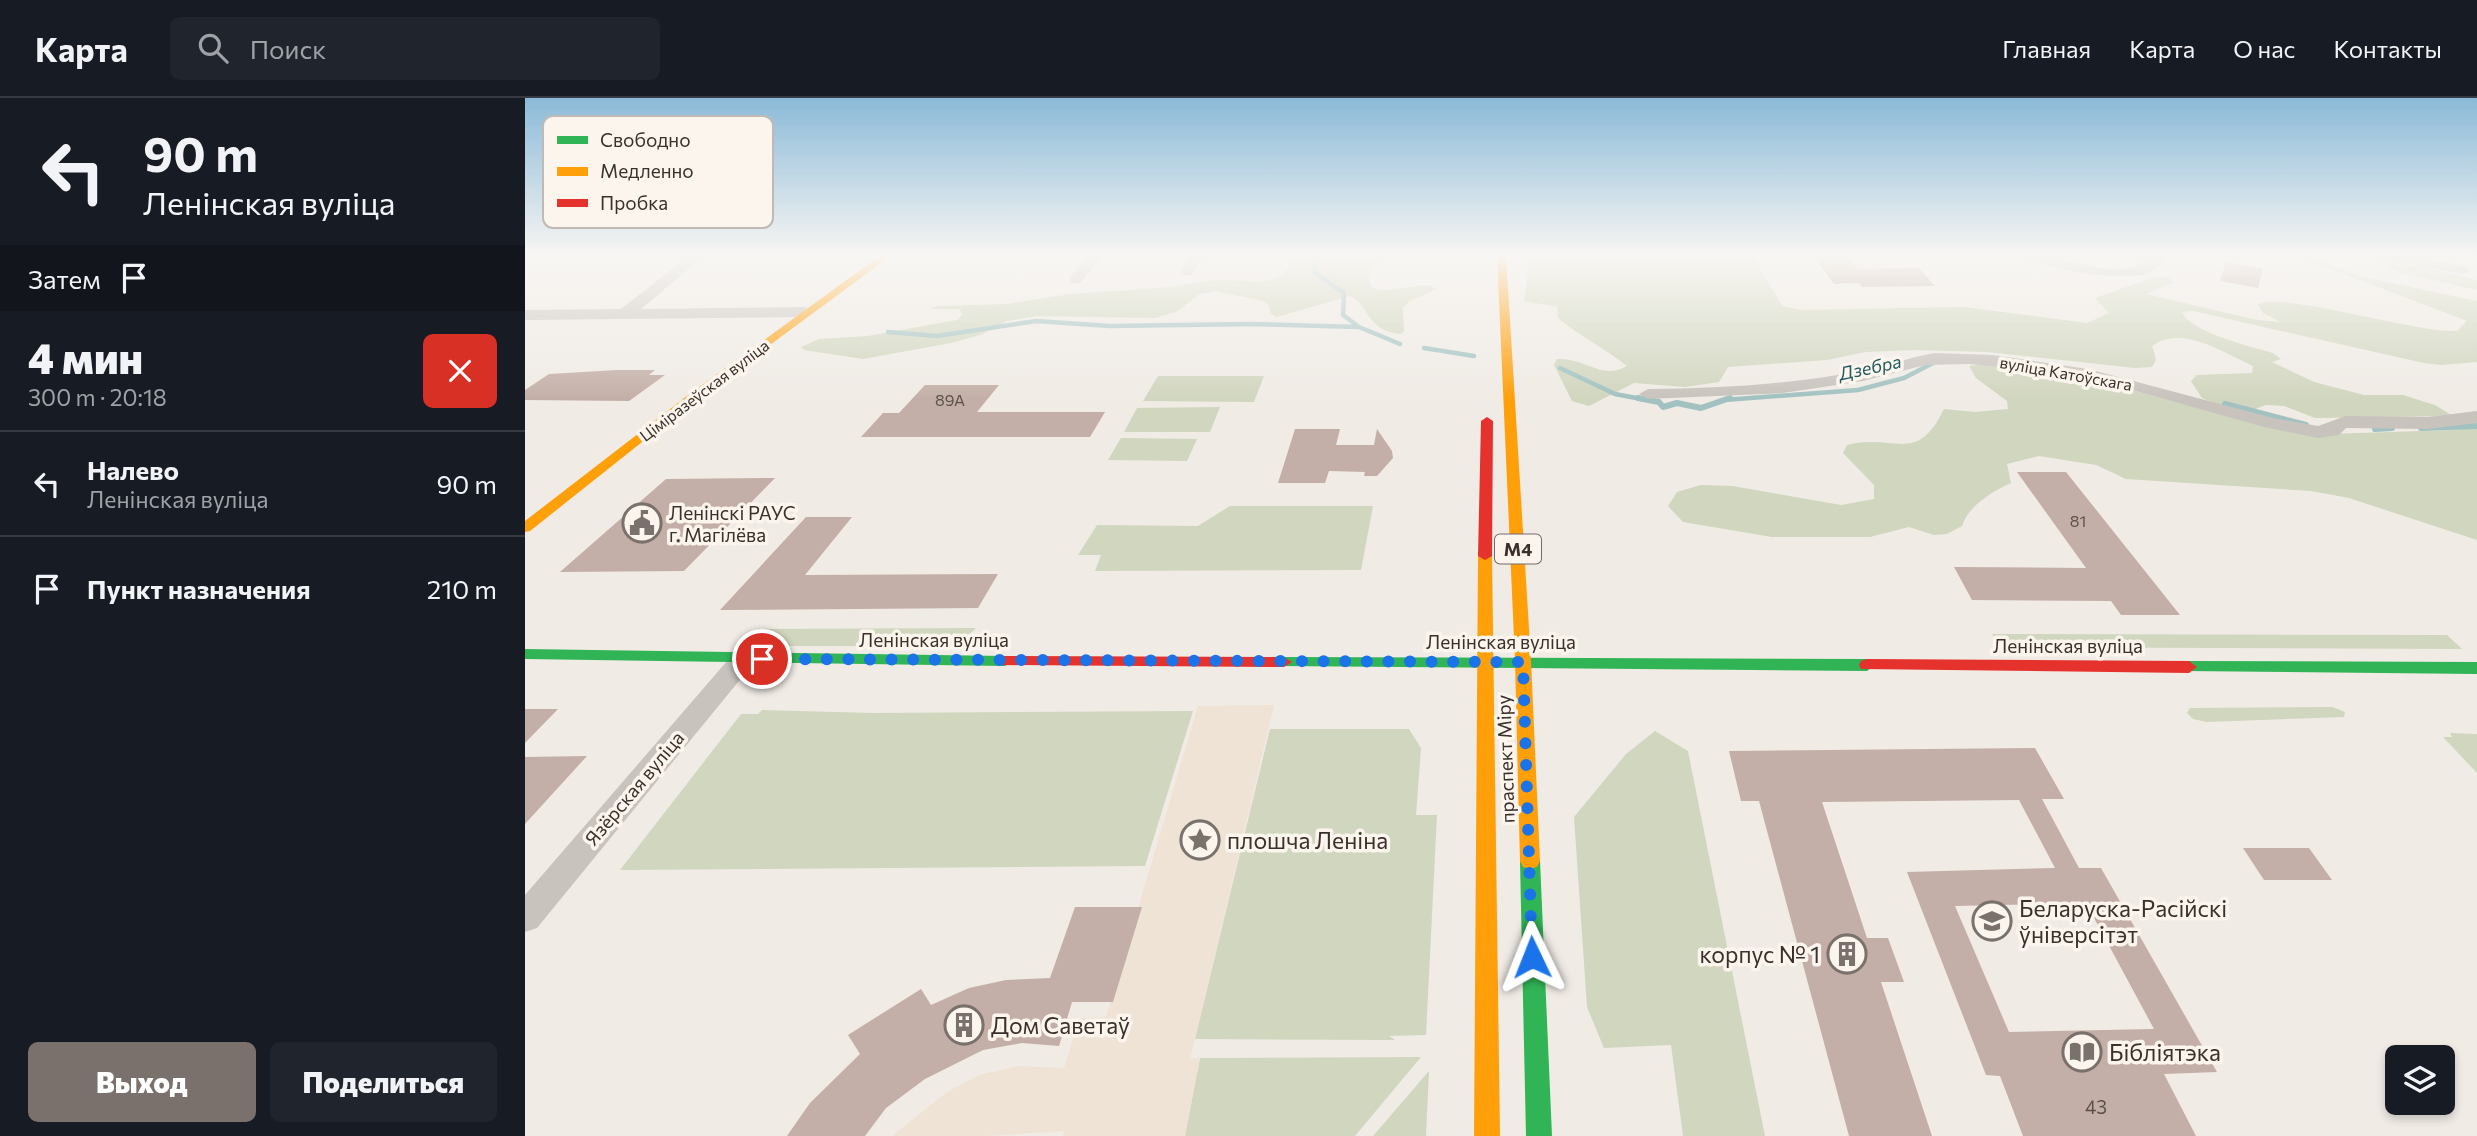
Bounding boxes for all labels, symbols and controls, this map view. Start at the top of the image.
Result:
search box [170,17,660,80]
text: Карта [35,28,128,69]
icon: search [194,29,232,67]
text: Поиск [250,33,326,64]
text: Главная [2002,34,2091,63]
text: Карта [2129,34,2195,63]
text: О нас [2233,34,2295,63]
text: Контакты [2333,34,2442,63]
legend [543,116,773,228]
text: 90 m [143,122,258,182]
icon: left [28,126,119,217]
text: Свободно [600,128,690,151]
text: Медленно [600,159,694,182]
text: Ленінская вуліца [143,182,395,222]
text: Пробка [600,191,668,214]
icon: arrive [115,259,153,297]
text: Затем [28,263,101,294]
text: 4 мин [28,331,143,383]
button: close [423,334,497,408]
street label: Ціміразеўская вуліца [636,335,772,445]
water label: Дзебра [1835,350,1903,385]
street label: вуліца Катоўскага [1998,352,2134,394]
text: 300 m · 20:18 [28,383,167,411]
house number: 89А [935,390,965,409]
text: Налево [87,454,179,485]
icon: left [28,465,66,503]
text: 90 m [437,468,497,499]
text: Ленінская вуліца [87,485,268,513]
place label: Ленінскі РАУС г. Магілёва [669,501,796,546]
public building icon: Ленінскі РАУС г. Магілёва [621,502,663,544]
house number: 81 [2070,511,2086,530]
road number: М4 [1495,534,1541,564]
icon: arrive [28,570,66,608]
text: Пункт назначения [87,573,311,604]
text: 210 m [427,573,497,604]
street label: Ленінская вуліца [859,628,1009,651]
pin [732,629,792,689]
street label: Ленінская вуліца [1426,630,1576,653]
street label: Ленінская вуліца [1993,634,2143,657]
icon: arrive [743,640,781,678]
street label: праспект Міру [1491,694,1519,824]
street label: Язёрская вуліца [580,726,688,850]
place icon: плошча Леніна [1179,819,1221,861]
place label: плошча Леніна [1227,826,1388,854]
place label: Беларуска-Расійскі ўніверсітэт [2019,894,2227,948]
school or university icon: Беларуска-Расійскі ўніверсітэт [1971,900,2013,942]
position arrow [1495,920,1569,994]
building icon: корпус № 1 [1826,933,1868,975]
place label: корпус № 1 [1699,940,1820,968]
building icon: Дом Саветаў [943,1004,985,1046]
place label: Дом Саветаў [991,1011,1130,1039]
library icon: Бібліятэка [2061,1031,2103,1073]
place label: Бібліятэка [2109,1038,2221,1066]
button: Выход [28,1042,256,1122]
button: Поделиться [270,1042,497,1122]
map controls [2385,1045,2455,1115]
button: layers [2385,1045,2455,1115]
house number: 43 [2085,1095,2107,1118]

